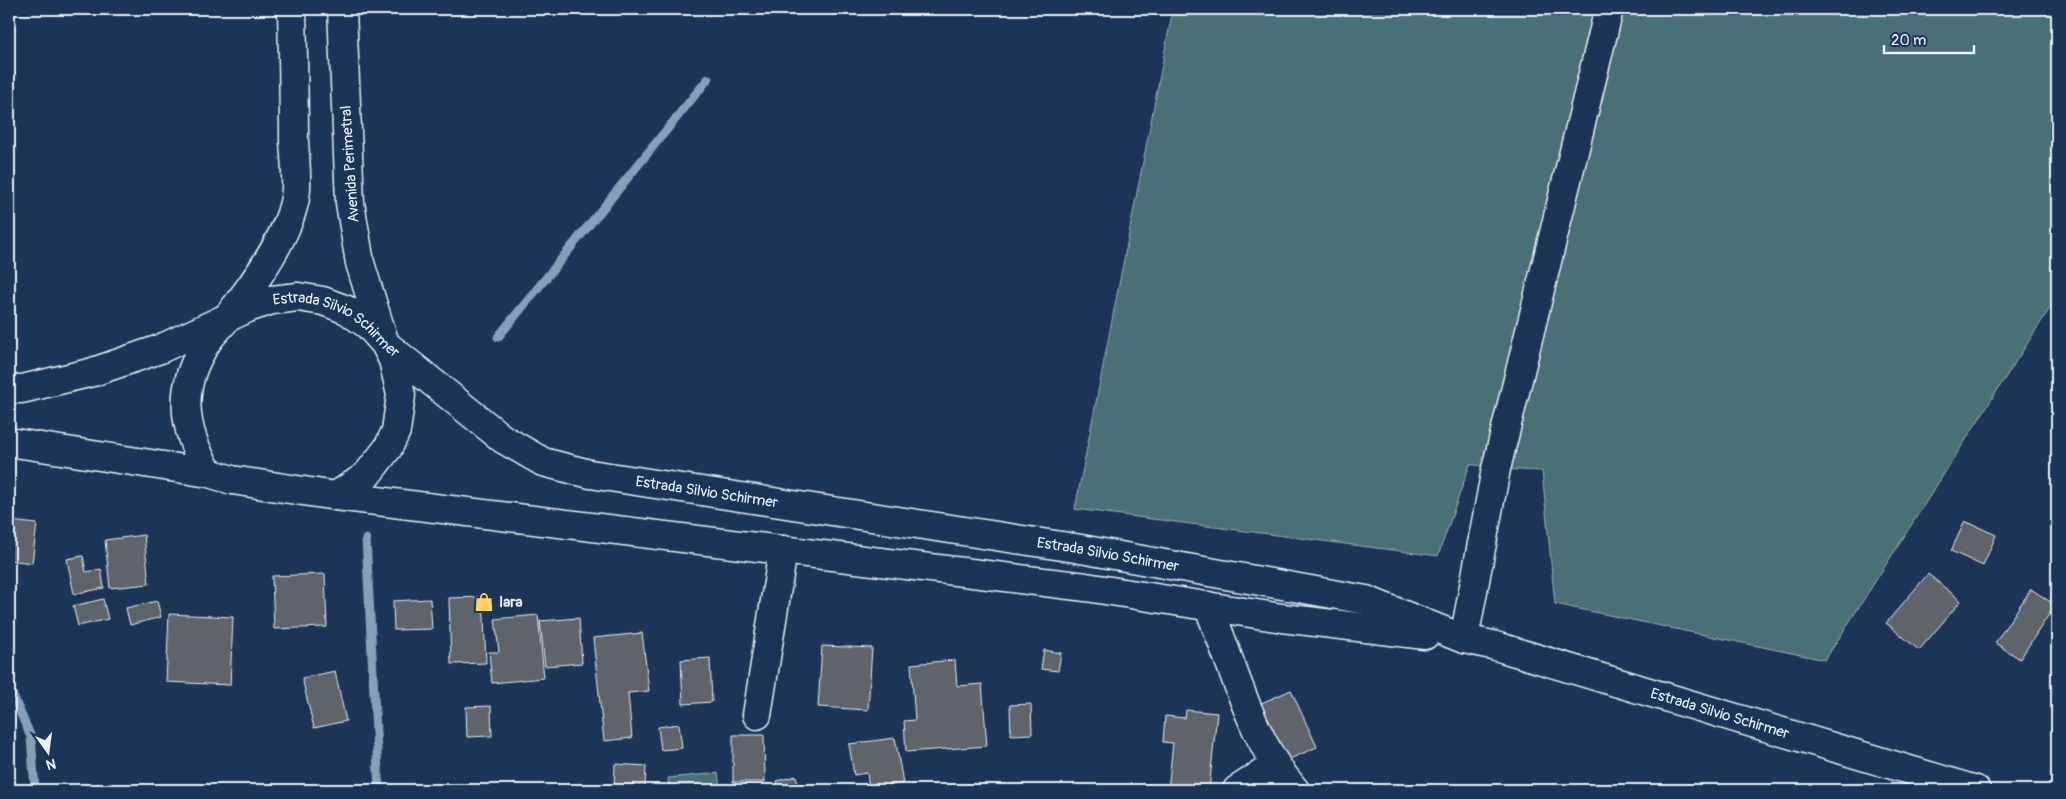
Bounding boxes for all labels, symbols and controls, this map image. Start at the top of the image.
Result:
scale bar [1884,22,1974,54]
text: 20 m [1891,31,1926,50]
street label: Avenida Perimetral [336,105,364,223]
street label: Estrada Silvio Schirmer [272,287,404,362]
street label: Estrada Silvio Schirmer [634,472,780,512]
street label: Estrada Silvio Schirmer [1036,533,1181,576]
shop icon: Iara [473,591,495,613]
place label: Iara [499,593,523,612]
street label: Estrada Silvio Schirmer [1648,684,1792,743]
north arrow [22,726,72,776]
text: N [44,755,58,774]

